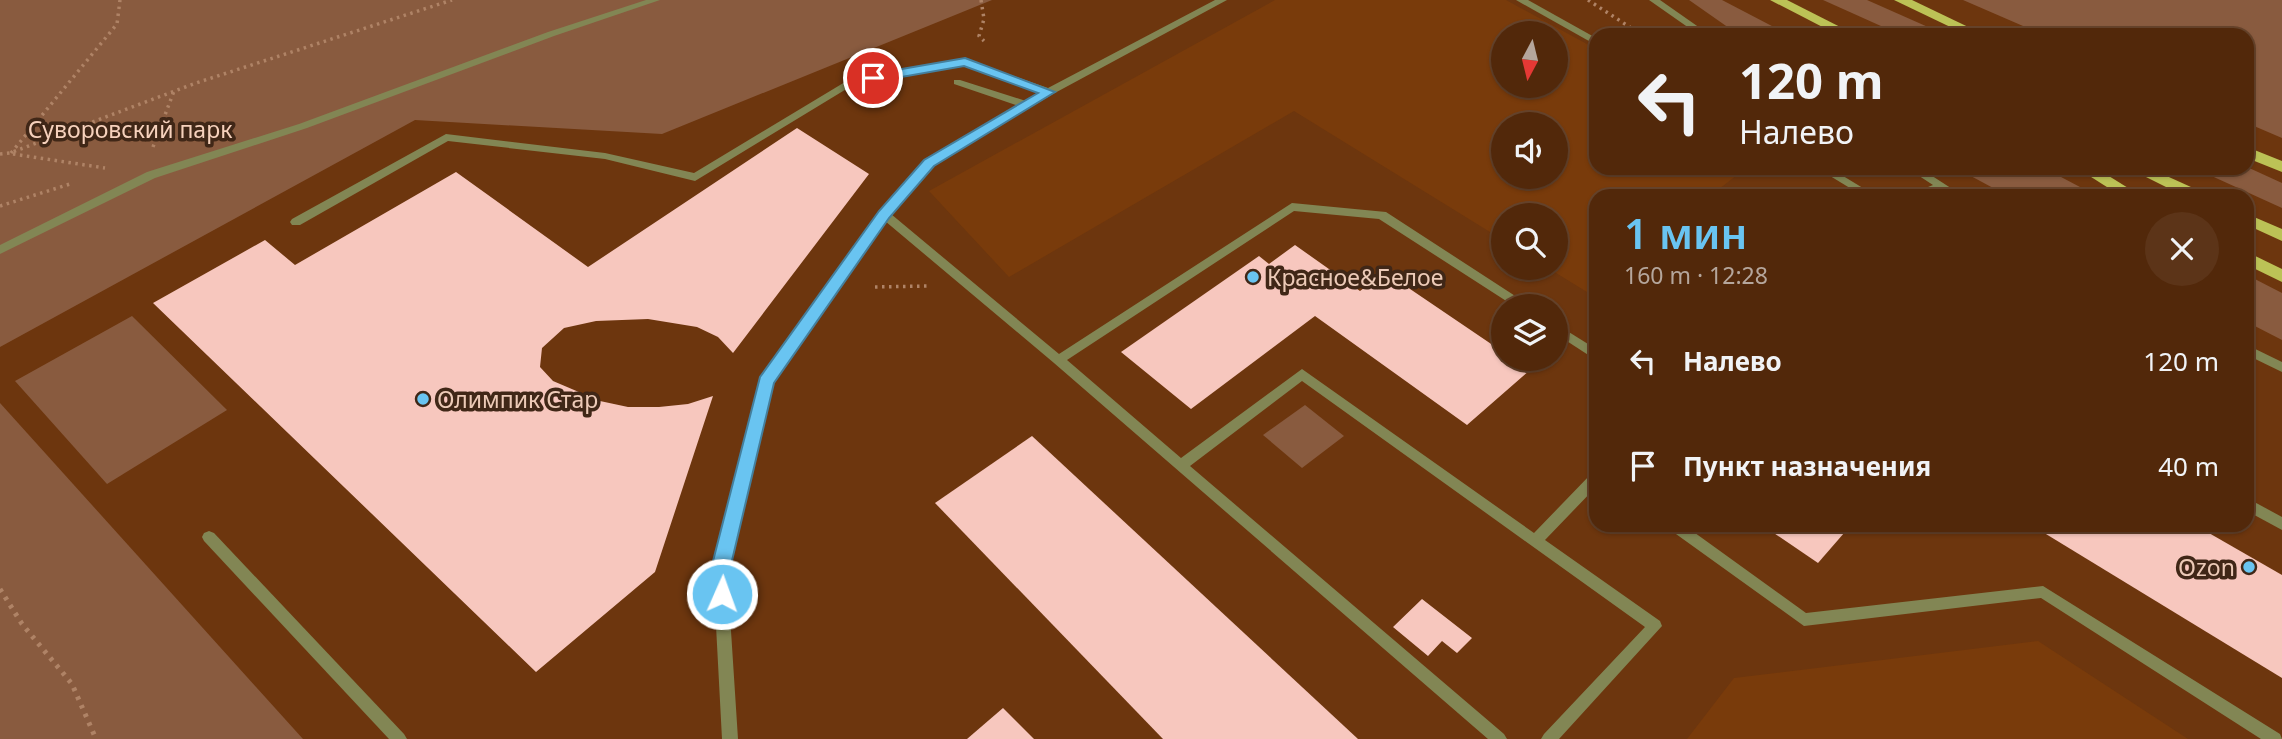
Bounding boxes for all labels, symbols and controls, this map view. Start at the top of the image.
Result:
north arrow [1491,21,1568,98]
map controls [1491,21,1568,371]
text: 120 m [1739,47,1884,113]
pin [843,48,903,108]
icon: left [1624,56,1715,147]
icon: arrive [854,59,892,97]
text: Налево [1739,110,1854,153]
button: sound [1491,112,1568,189]
park label: Суворовский парк [28,113,233,145]
button: search [1491,203,1568,280]
text: 1 мин [1624,204,1747,261]
button: close [2145,212,2219,286]
text: 160 m · 12:28 [1624,259,1768,291]
place label: Красное&Белое [1267,261,1443,293]
marker: Красное&Белое [1245,269,1261,285]
button: layers [1491,294,1568,371]
icon: left [1624,342,1662,380]
text: Налево [1683,343,1782,379]
text: 120 m [2143,343,2219,379]
place label: Олимпик Стар [437,383,598,415]
marker: Олимпик Стар [415,391,431,407]
icon: arrive [1624,447,1662,485]
text: Пункт назначения [1683,448,1931,484]
text: 40 m [2158,448,2219,484]
place label: Ozon [2178,551,2235,583]
position arrow [685,557,759,631]
marker: Ozon [2241,559,2257,575]

